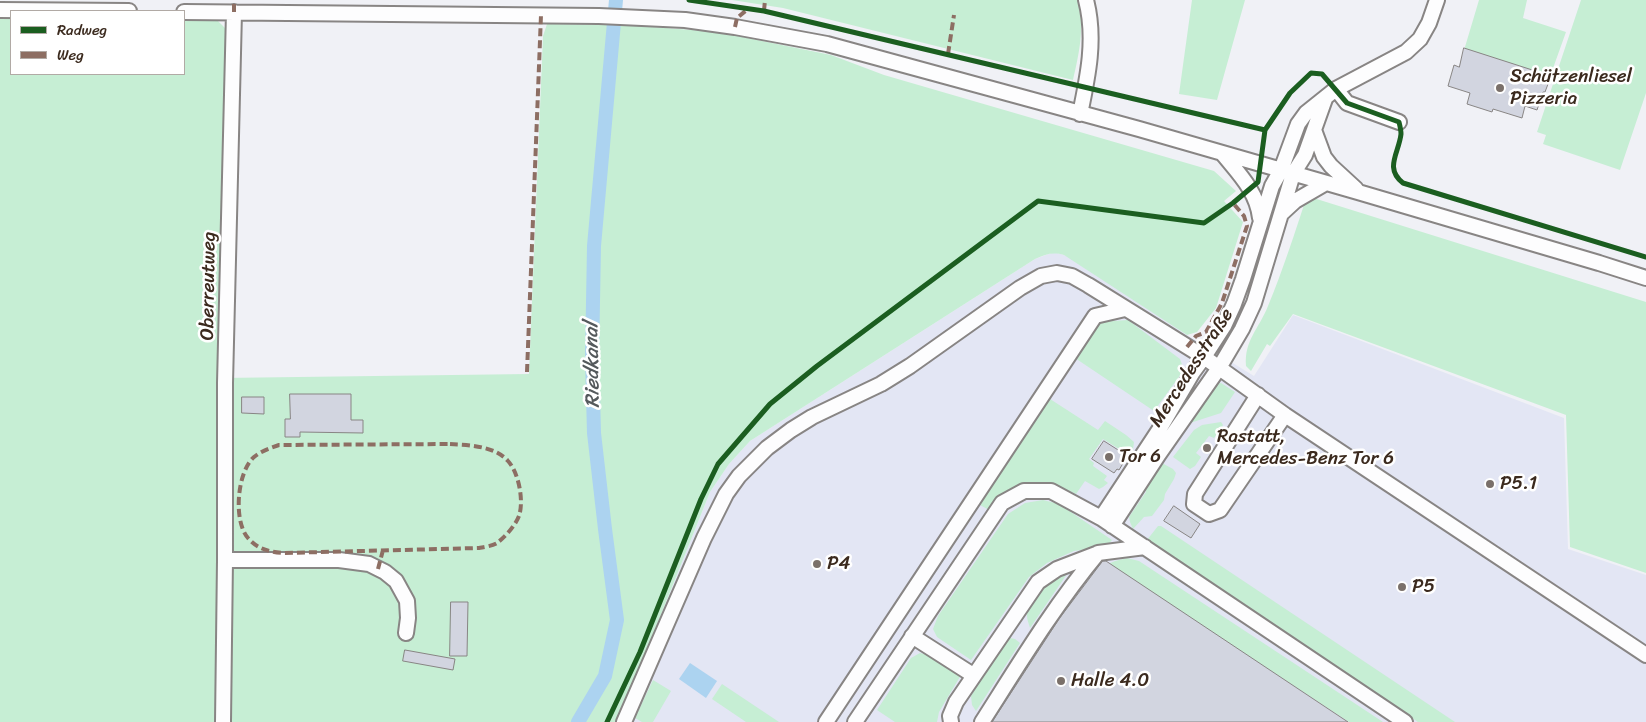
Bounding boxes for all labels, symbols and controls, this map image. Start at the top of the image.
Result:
legend [10,10,185,75]
text: Radweg [57,17,107,43]
text: Weg [57,42,84,68]
place label: Schützenliesel Pizzeria [1510,66,1632,110]
marker: Schützenliesel Pizzeria [1494,82,1506,94]
street label: Oberreutweg [197,231,221,341]
street label: Mercedesstraße [1145,304,1239,432]
water label: Riedkanal [580,322,606,408]
place label: Rastatt, Mercedes-Benz Tor 6 [1217,426,1394,470]
marker: Rastatt, Mercedes-Benz Tor 6 [1201,442,1213,454]
place label: Tor 6 [1119,446,1161,468]
marker: Tor 6 [1103,451,1115,463]
place label: P5.1 [1500,473,1537,495]
marker: P5.1 [1484,478,1496,490]
place label: P4 [827,553,850,575]
marker: P4 [811,558,823,570]
place label: P5 [1412,576,1435,598]
marker: P5 [1396,581,1408,593]
place label: Halle 4.0 [1071,670,1149,692]
marker: Halle 4.0 [1055,675,1067,687]

